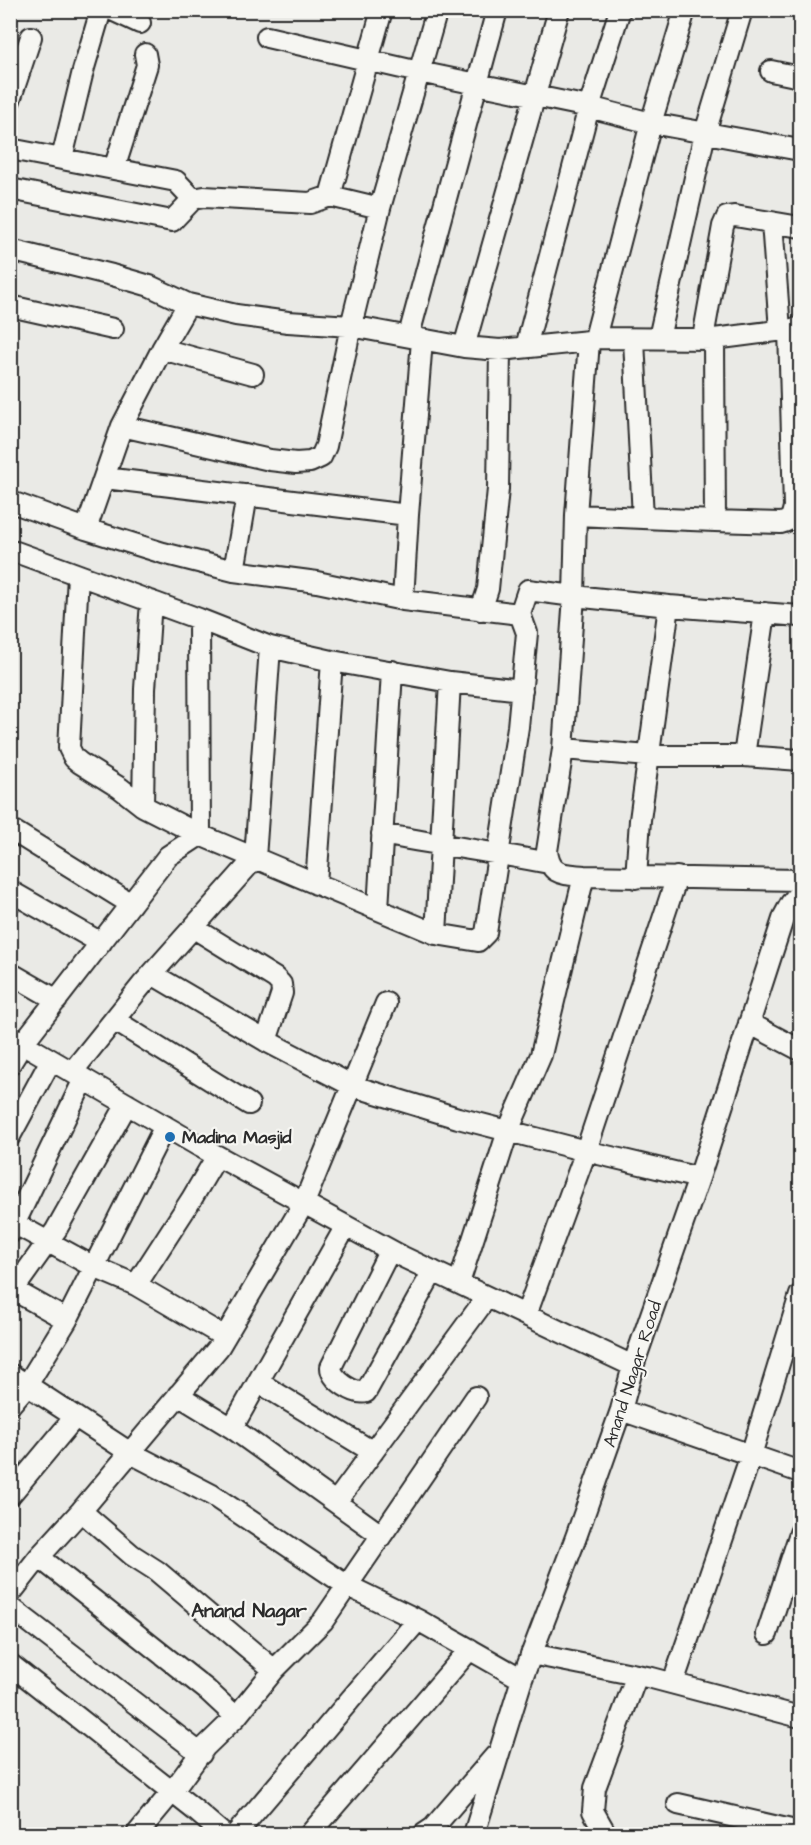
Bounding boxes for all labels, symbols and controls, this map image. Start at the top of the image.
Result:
place label: Madina Masjid [182,1125,292,1150]
marker: Madina Masjid [163,1130,177,1144]
street label: Anand Nagar Road [597,1298,669,1451]
district label: Anand Nagar [191,1597,308,1626]

